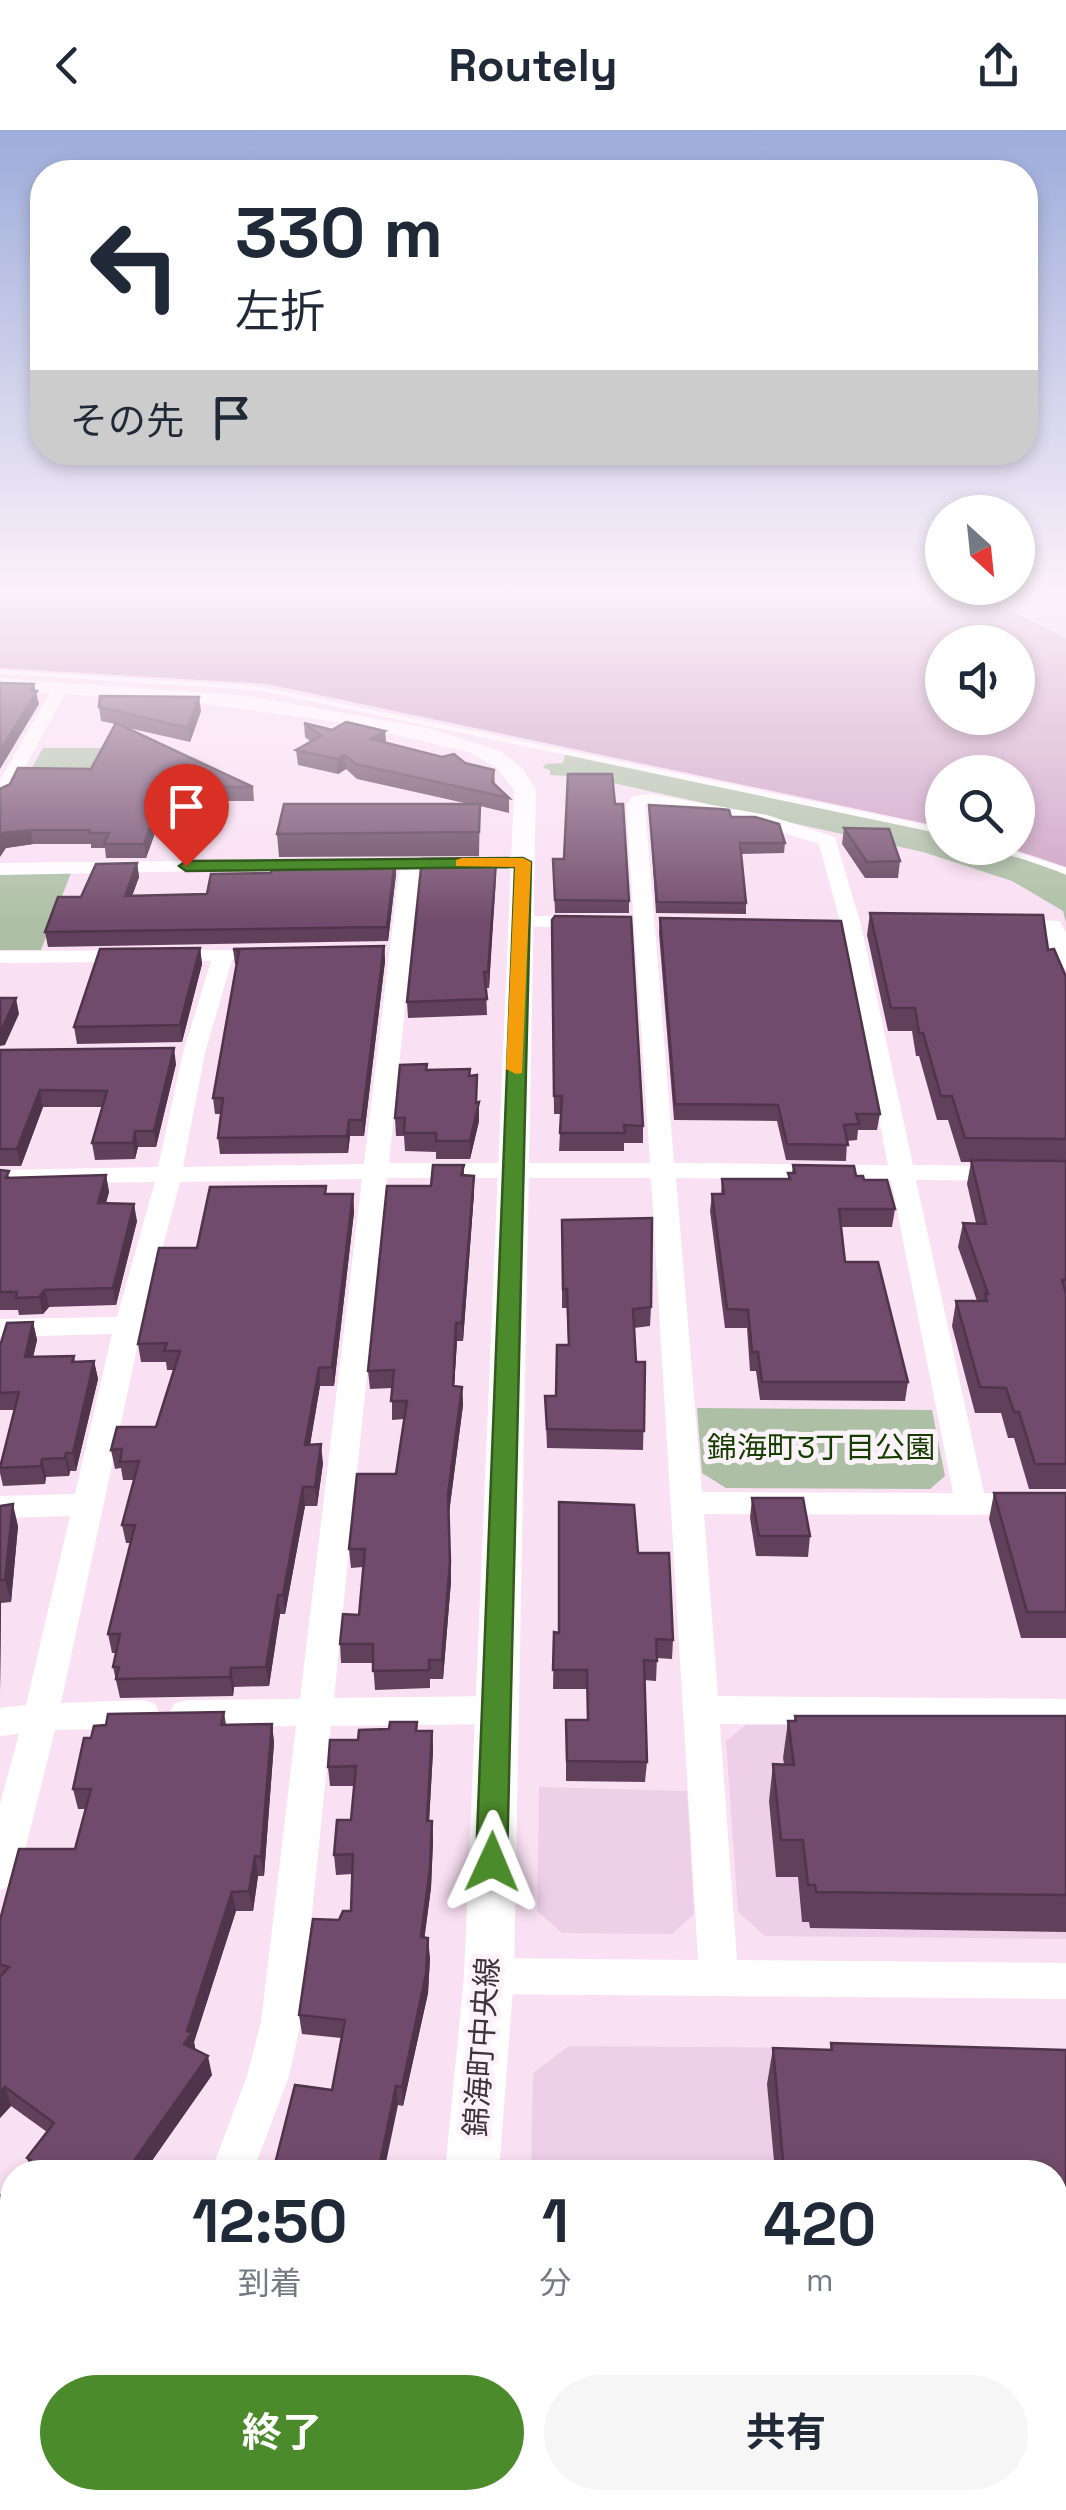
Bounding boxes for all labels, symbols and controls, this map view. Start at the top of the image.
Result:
text: Routely [448,37,618,94]
icon: back [40,38,95,93]
icon: share [971,38,1026,93]
text: 330 m [235,188,443,277]
icon: left [70,200,200,330]
text: 左折 [235,283,325,340]
icon: arrive [204,390,259,445]
text: その先 [70,397,184,445]
north arrow [925,495,1035,605]
map controls [925,495,1035,865]
button: sound [925,625,1035,735]
button: search [925,755,1035,865]
pin [144,764,229,867]
icon: arrive [159,779,214,834]
park label: 錦海町3丁目公園 [707,1428,935,1467]
position arrow [440,1810,544,1914]
street label: 錦海町中央線 [456,1956,507,2138]
text: 12:50 [192,2183,347,2260]
text: 1 [542,2183,569,2260]
text: 420 [763,2186,876,2263]
text: m [806,2260,833,2300]
text: 到着 [238,2263,302,2303]
text: 分 [539,2263,571,2303]
button: 終了 [40,2375,524,2490]
button: 共有 [544,2375,1028,2490]

